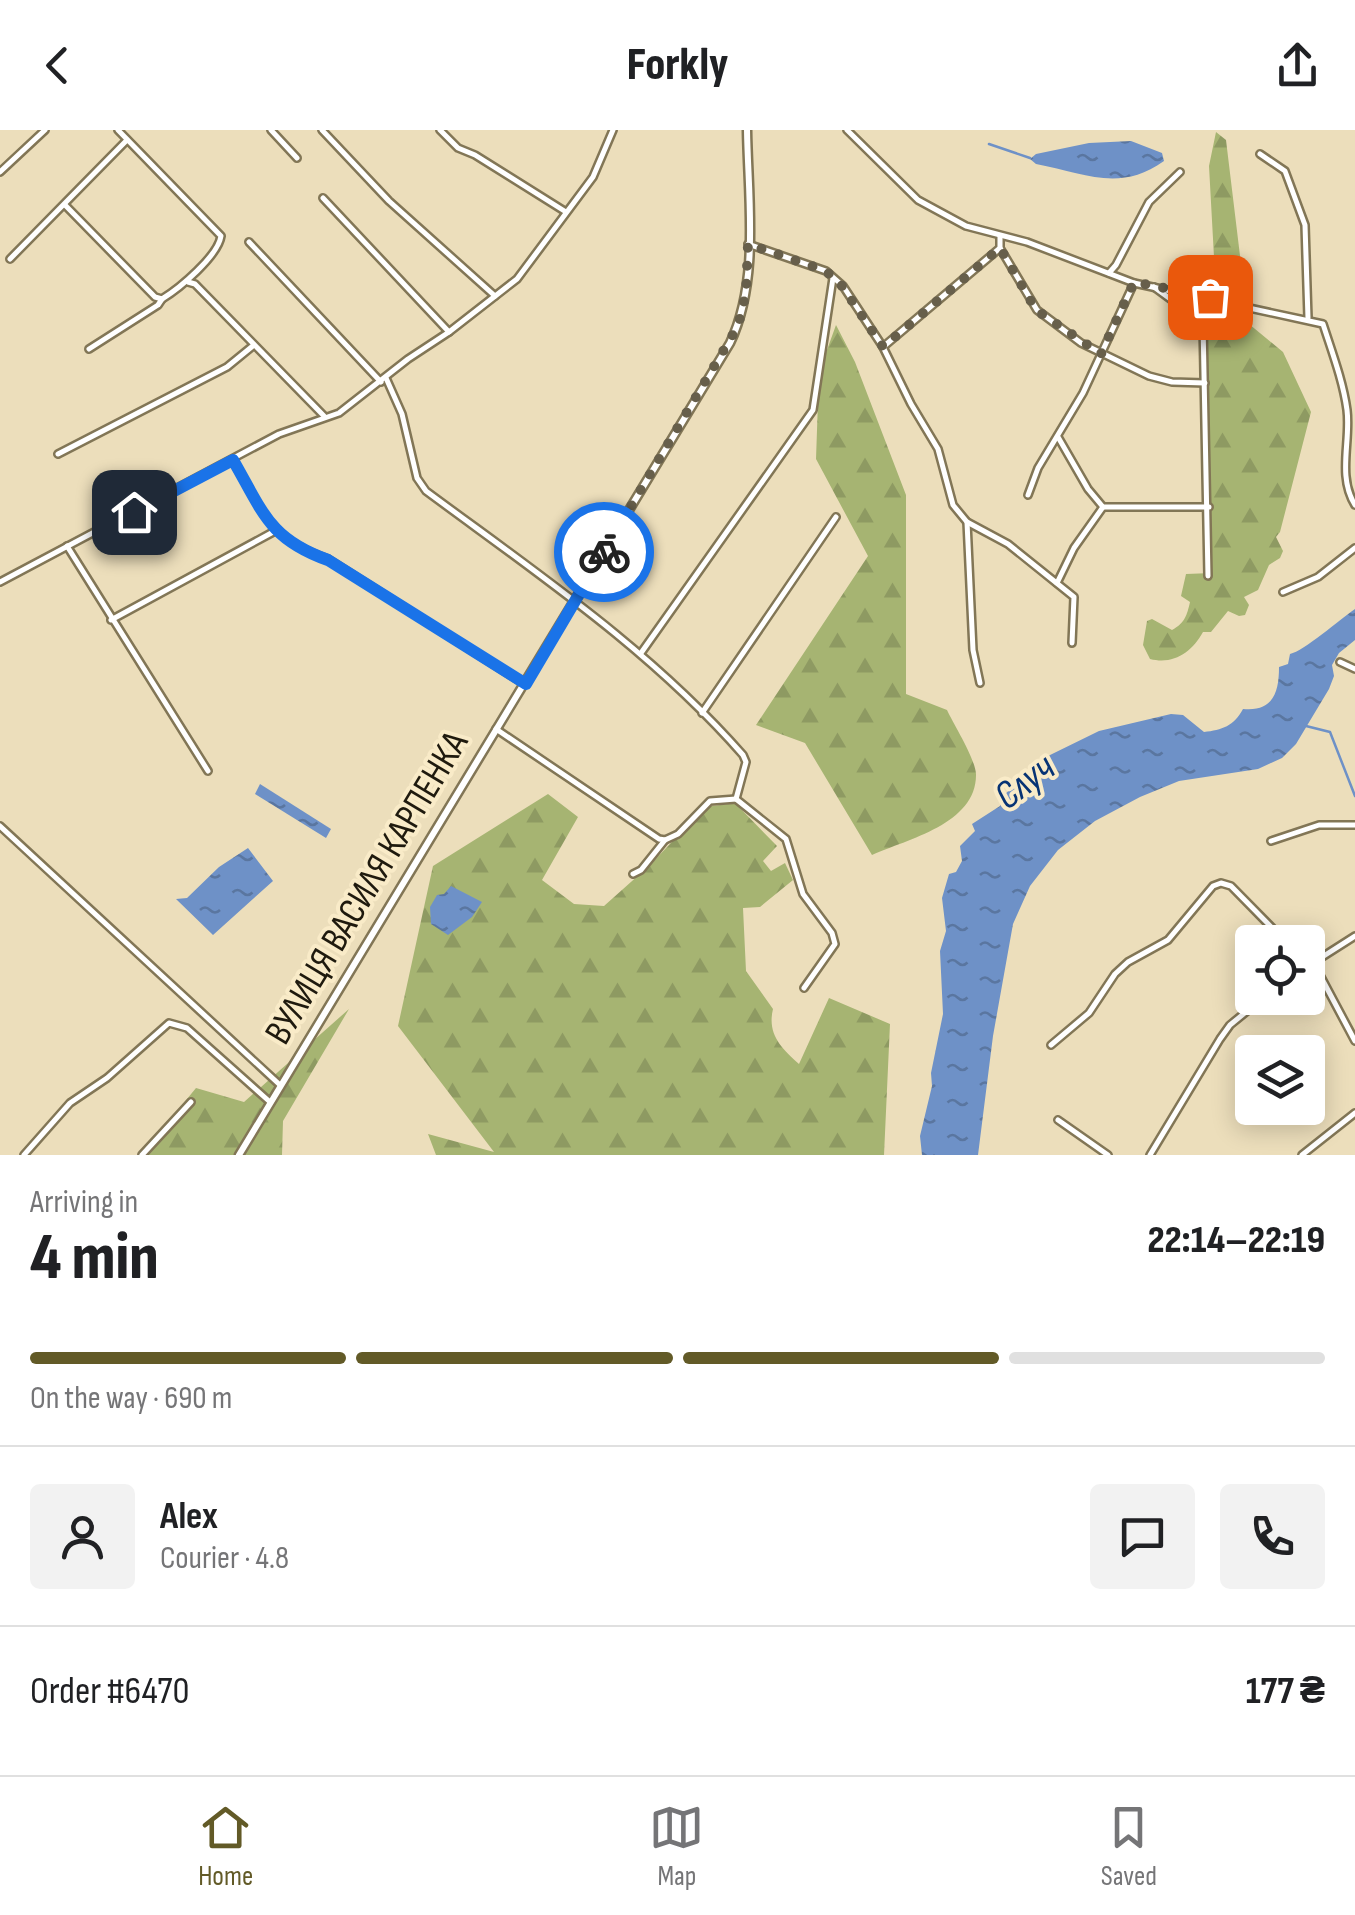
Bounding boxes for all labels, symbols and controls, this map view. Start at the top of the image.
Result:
icon: back [30,38,85,93]
text: Forkly [627,38,728,93]
icon: share [1270,38,1325,93]
pin [1168,255,1253,340]
icon: bag [1183,270,1238,325]
pin [92,470,177,555]
icon: home [107,485,162,540]
courier [554,502,654,602]
icon: bike [577,525,632,580]
street label: ВУЛИЦЯ ВАСИЛЯ КАРПЕНКА [256,723,478,1052]
water label: Случ [985,744,1065,820]
map controls [1235,925,1325,1125]
button: locate [1235,925,1325,1015]
button: layers [1235,1035,1325,1125]
text: Arriving in [30,1183,138,1222]
text: 22:14–22:19 [1147,1218,1325,1263]
text: 4 min [30,1220,159,1298]
text: On the way · 690 m [30,1379,232,1418]
button: person [30,1484,135,1589]
button: chat [1090,1484,1195,1589]
button: phone [1220,1484,1325,1589]
text: Alex [160,1494,218,1539]
text: Courier · 4.8 [160,1539,289,1578]
text: Order #6470 [30,1669,189,1714]
text: 177 ₴ [1246,1669,1325,1714]
tab: Home [198,1800,253,1893]
tab: Map [649,1800,704,1893]
tab: Saved [1101,1800,1157,1893]

